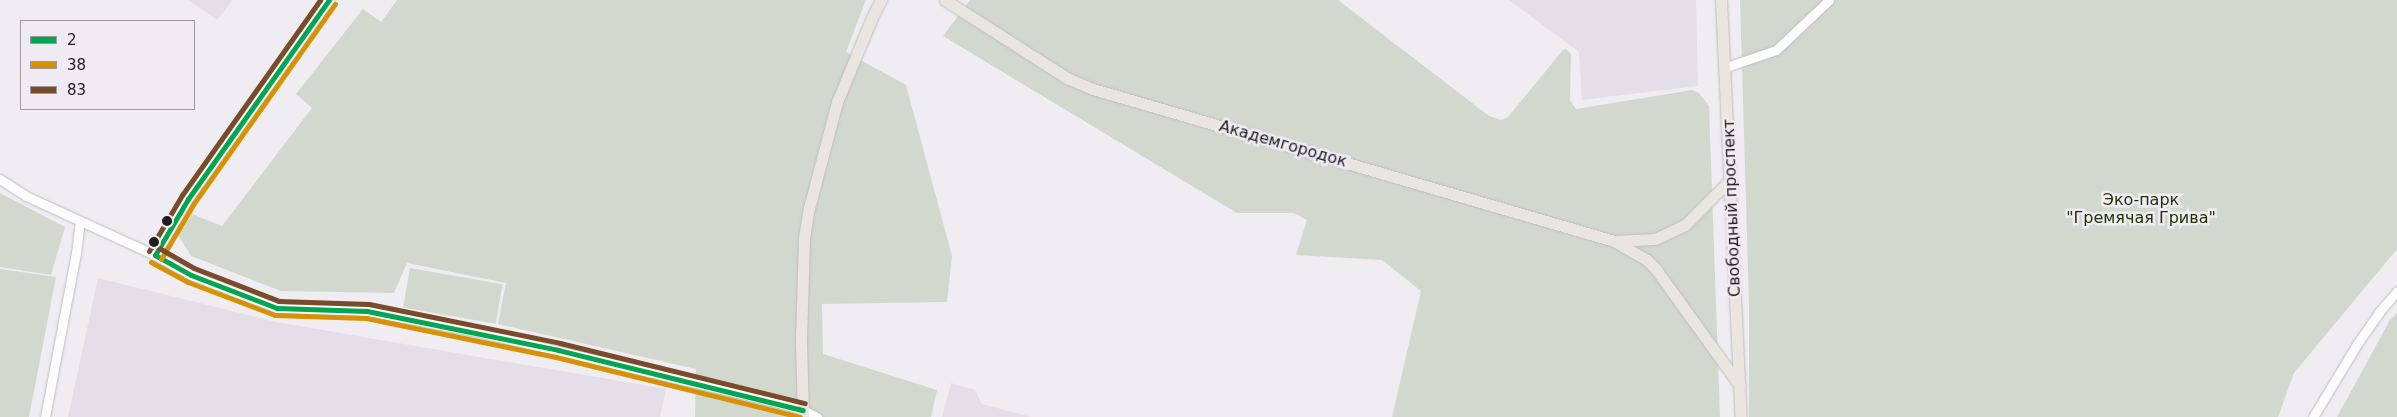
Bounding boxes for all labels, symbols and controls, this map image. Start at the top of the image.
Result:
legend [20,20,195,110]
text: 2 [67,31,77,49]
text: 38 [67,56,86,74]
text: 83 [67,81,86,99]
street label: Академгородок [1217,117,1349,171]
street label: Свободный проспект [1719,119,1745,297]
park label: Эко-парк "Гремячая Грива" [2066,190,2216,228]
unlabelled marker [162,216,172,226]
unlabelled marker [149,237,159,247]

